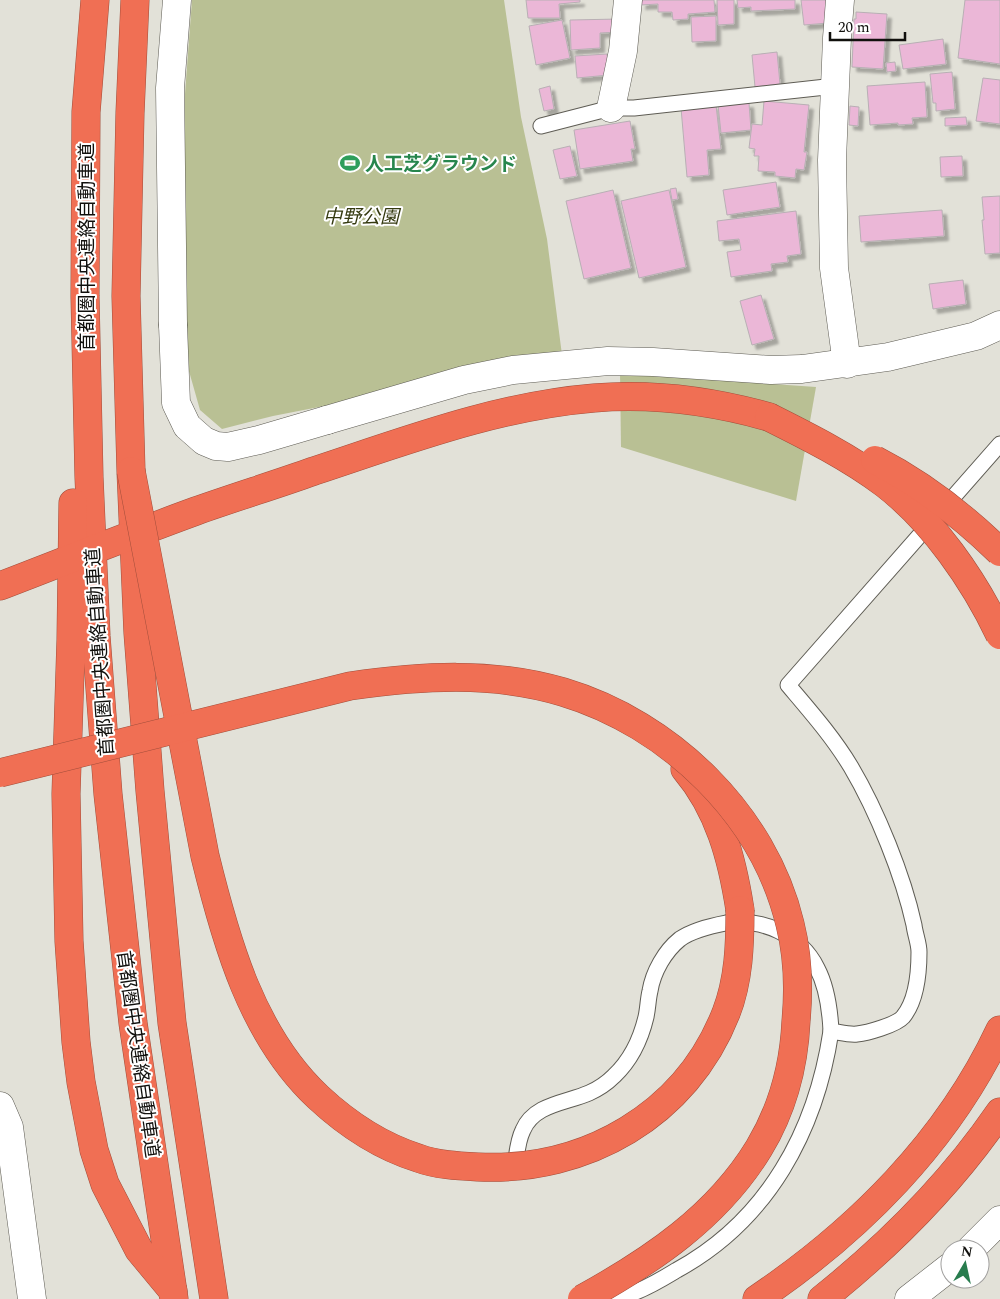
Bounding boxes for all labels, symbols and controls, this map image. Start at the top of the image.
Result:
scale bar [830,10,905,42]
text: 20 m [838,16,870,39]
street label: 首都圏中央連絡自動車道 [73,142,102,352]
place label: 人工芝グラウンド [365,150,517,179]
sports icon: 人工芝グラウンド [339,152,361,174]
park label: 中野公園 [323,203,402,232]
street label: 首都圏中央連絡自動車道 [79,547,122,757]
street label: 首都圏中央連絡自動車道 [109,949,166,1160]
north arrow [940,1239,990,1289]
text: N [960,1240,974,1263]

